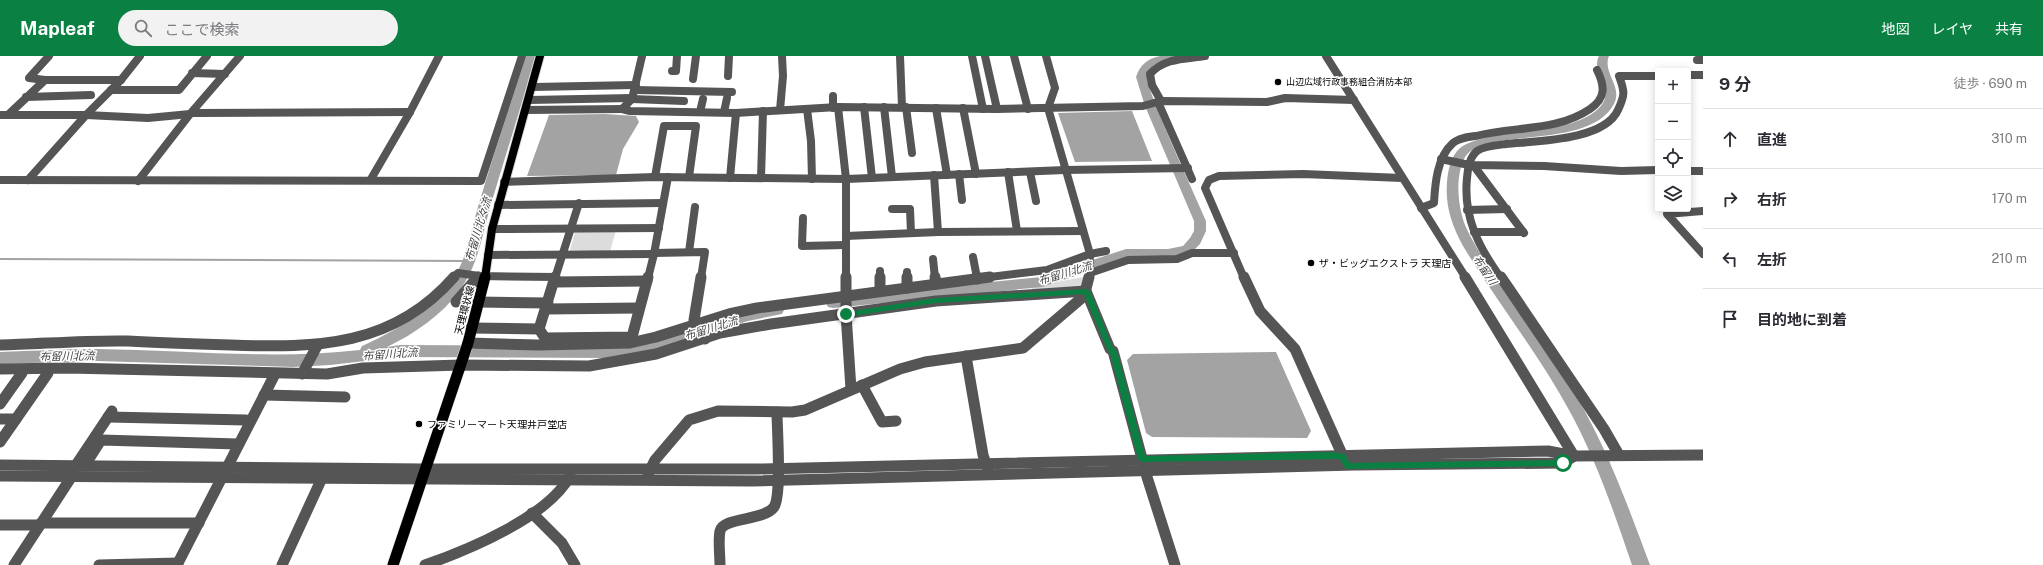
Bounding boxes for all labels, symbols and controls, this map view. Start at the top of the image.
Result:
search box [118,10,398,46]
text: Mapleaf [20,17,94,39]
icon: search [132,17,154,39]
text: ここで検索 [164,21,239,38]
text: 地図 [1881,21,1909,37]
text: レイヤ [1931,21,1973,37]
text: 共有 [1995,21,2023,37]
map controls [1655,68,1691,212]
button: + [1655,68,1691,104]
text: 9 分 [1719,74,1751,94]
place label: 山辺広域行政事務組合消防本部 [1286,76,1412,87]
text: 徒歩 · 690 m [1953,76,2027,91]
marker: 山辺広域行政事務組合消防本部 [1273,77,1283,87]
button: − [1655,104,1691,140]
icon: ahead [1719,128,1741,150]
text: 直進 [1757,131,1787,148]
text: 310 m [1991,131,2027,146]
button: locate [1655,140,1691,176]
button: layers [1655,176,1691,212]
icon: right [1719,188,1741,210]
text: 右折 [1757,191,1787,208]
text: 170 m [1992,191,2027,206]
water label: 布留川北々流 [463,194,494,262]
icon: left [1719,248,1741,270]
text: 左折 [1757,251,1787,268]
text: 210 m [1992,251,2027,266]
water label: 布留川 [1471,253,1500,288]
place label: ザ・ビッグエクストラ 天理店 [1319,257,1451,269]
marker: ザ・ビッグエクストラ 天理店 [1306,258,1316,268]
water label: 布留川北流 [1037,259,1095,287]
street label: 天理環状線 [452,284,476,336]
route end [837,305,855,323]
icon: arrive [1719,308,1741,330]
text: 目的地に到着 [1757,311,1847,328]
water label: 布留川北流 [683,314,741,342]
water label: 布留川北流 [362,346,420,362]
water label: 布留川北流 [39,349,97,362]
place label: ファミリーマート天理井戸堂店 [427,418,567,430]
marker: ファミリーマート天理井戸堂店 [414,419,424,429]
route start [1554,454,1572,472]

